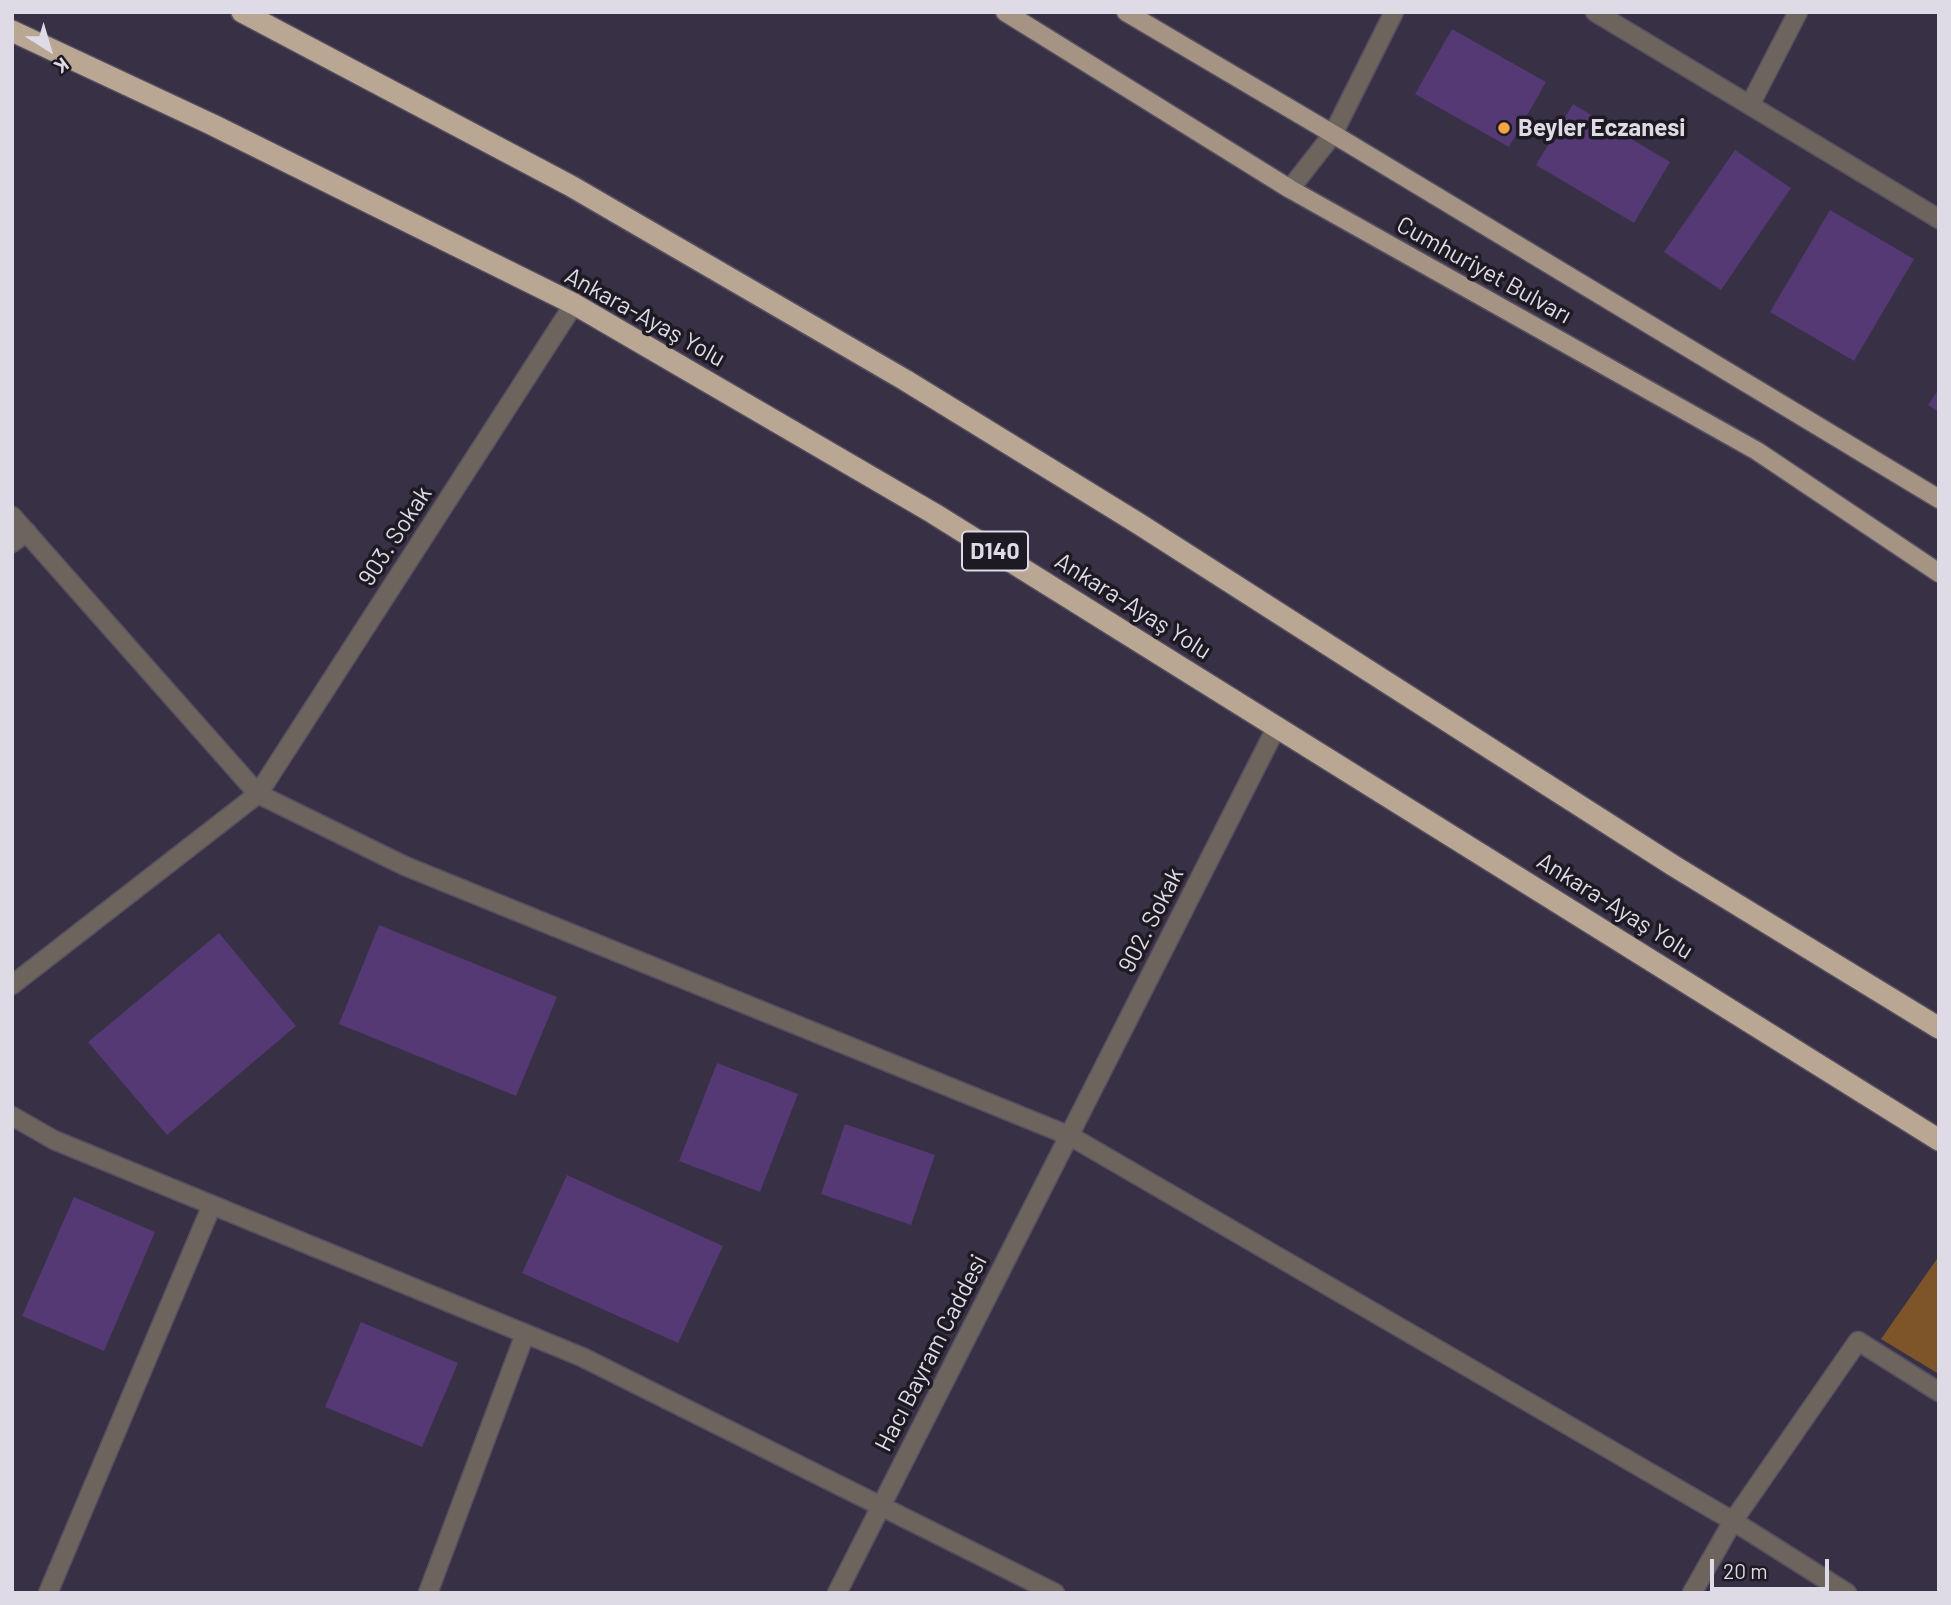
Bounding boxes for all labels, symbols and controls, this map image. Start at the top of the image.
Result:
north arrow [14,14,84,84]
text: K [50,53,74,79]
place label: Beyler Eczanesi [1518,114,1685,142]
marker: Beyler Eczanesi [1496,120,1512,136]
street label: Cumhuriyet Bulvarı [1392,210,1576,330]
street label: Ankara-Ayaş Yolu [560,261,730,373]
street label: 903. Sokak [352,481,438,591]
road number: D140 [962,531,1028,570]
street label: Ankara-Ayaş Yolu [1050,546,1216,666]
street label: Ankara-Ayaş Yolu [1532,846,1698,966]
street label: 902. Sokak [1112,863,1190,977]
street label: Hacı Bayram Caddesi [869,1250,993,1456]
scale bar [1713,1546,1832,1590]
text: 20 m [1723,1558,1768,1583]

